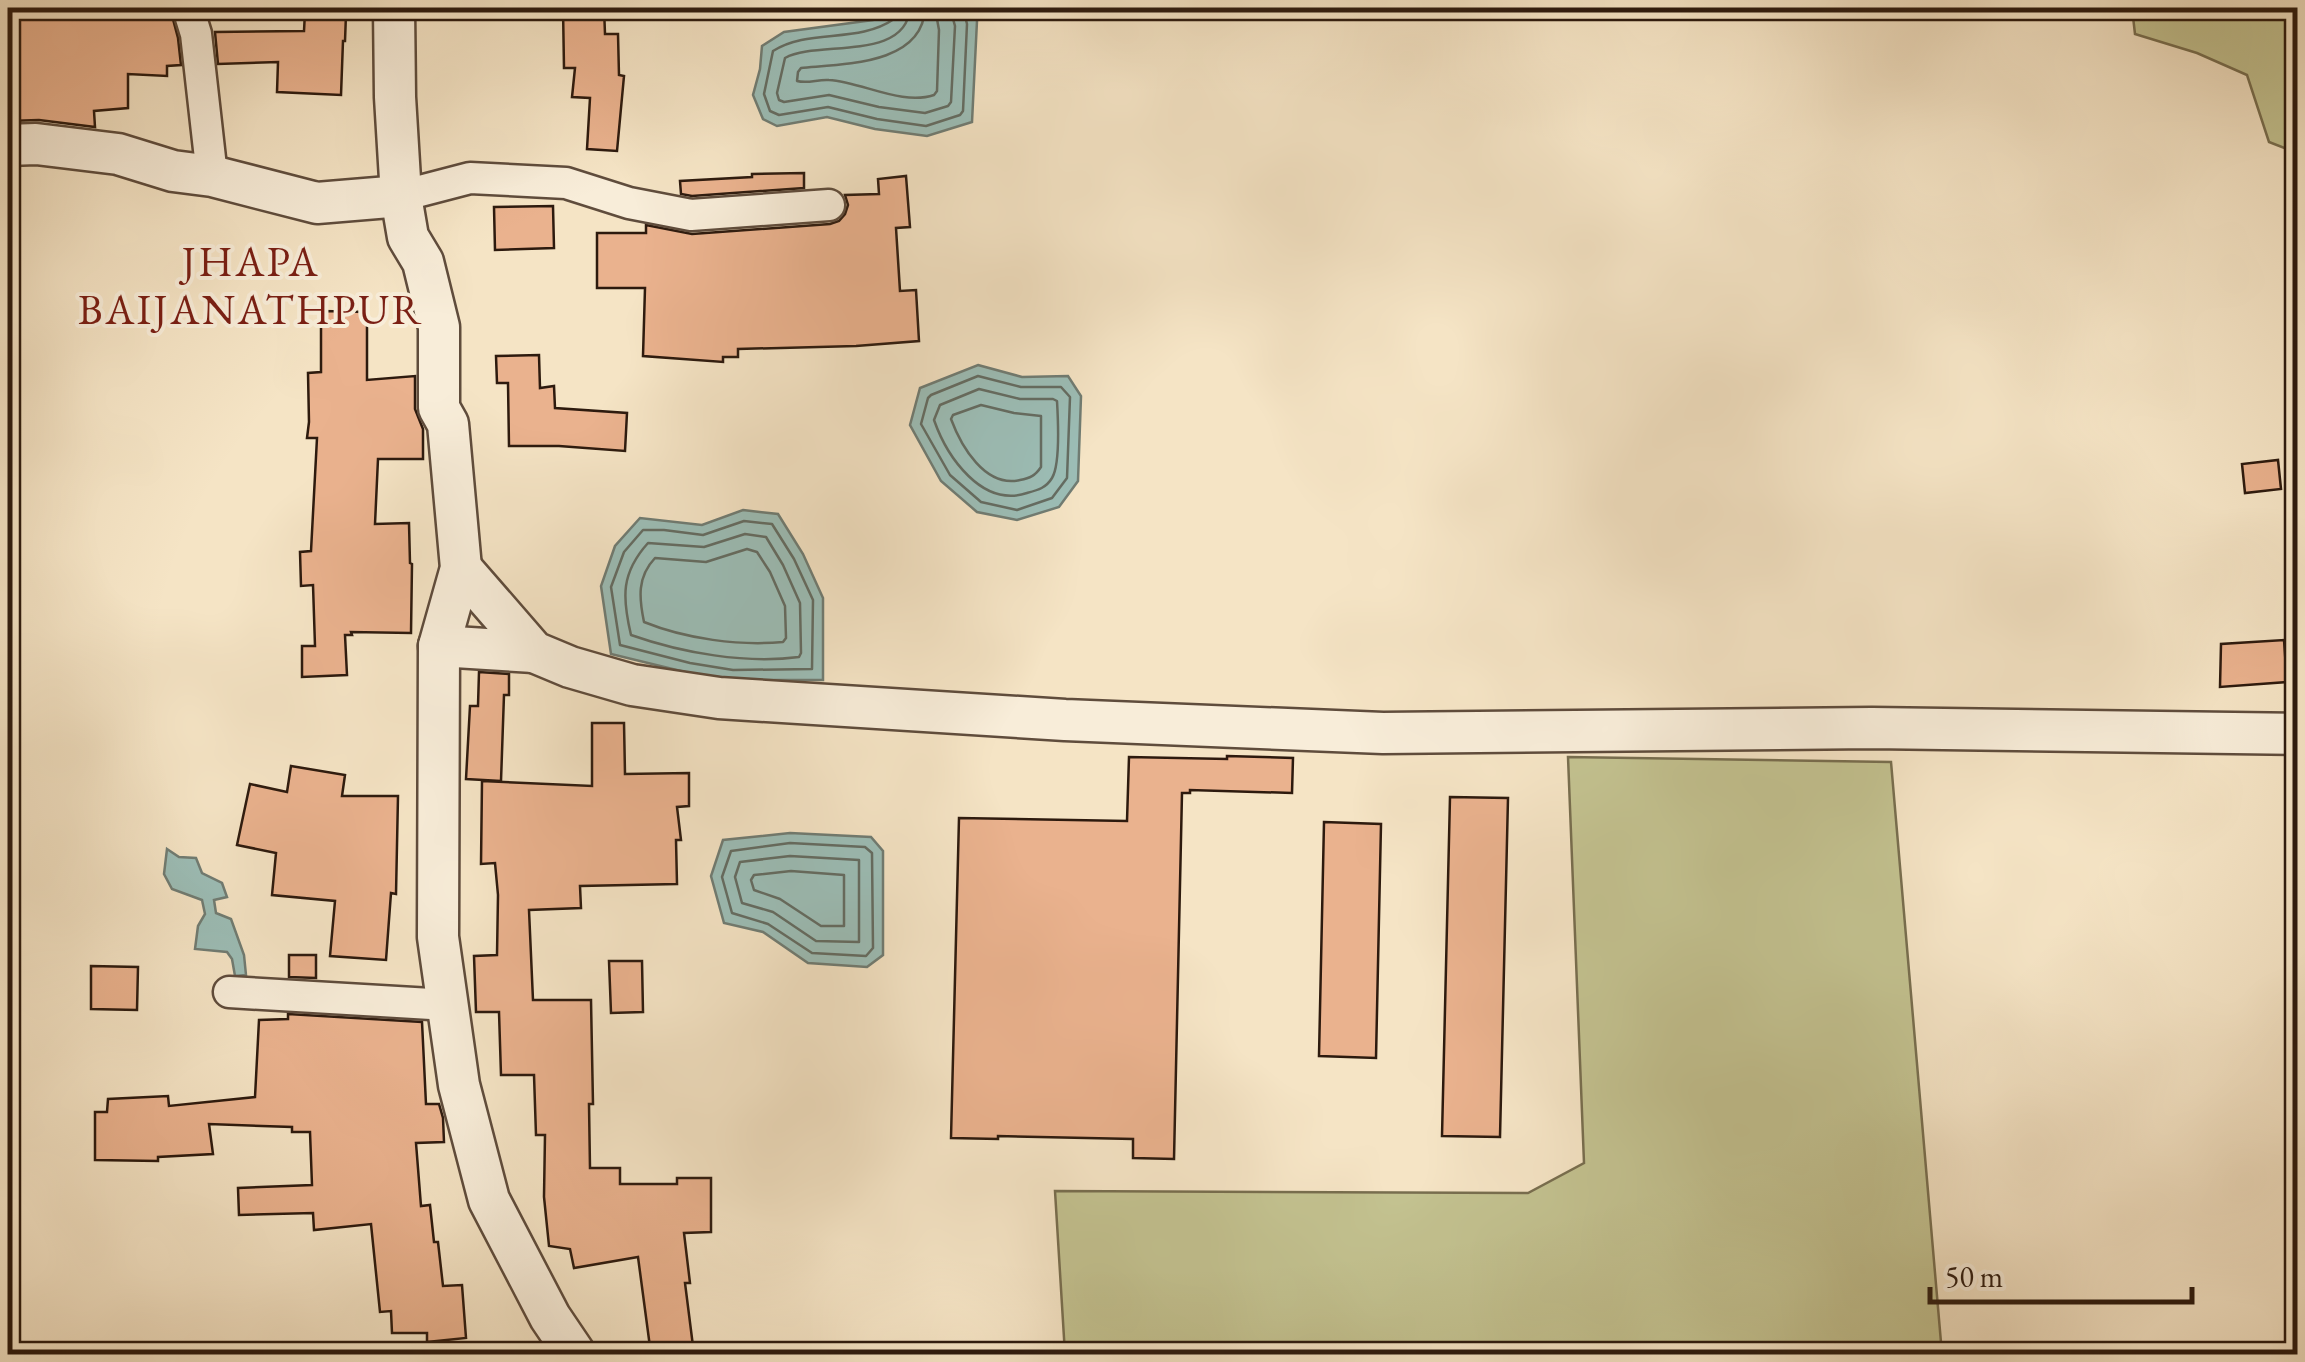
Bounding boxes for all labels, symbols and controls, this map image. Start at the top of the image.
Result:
district label: JHAPA BAIJANATHPUR [78,234,424,337]
scale bar [1930,1242,2192,1304]
text: 50 m [1945,1257,2003,1296]

